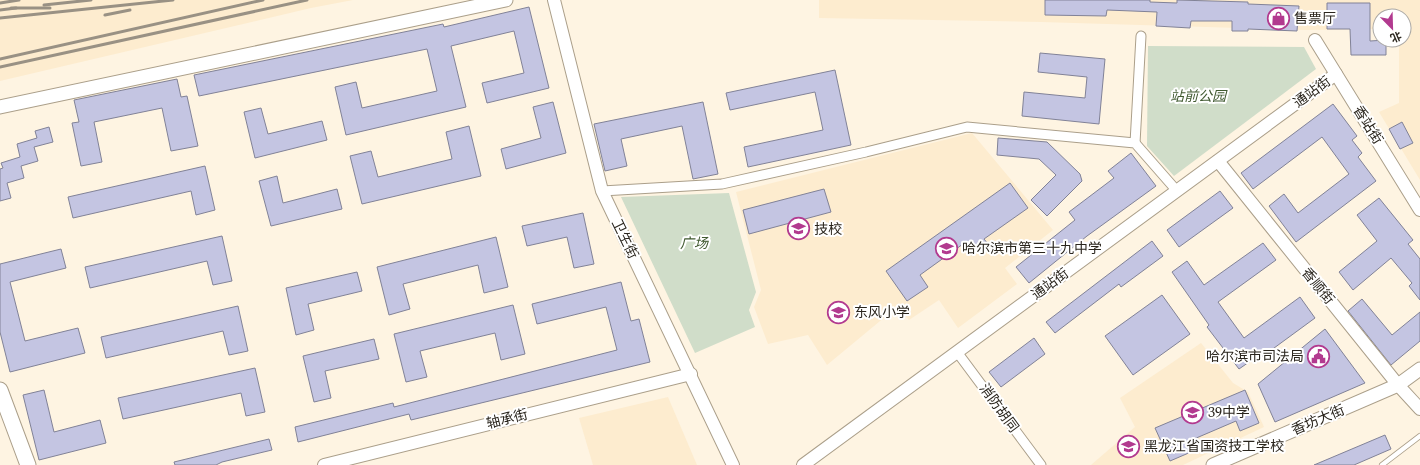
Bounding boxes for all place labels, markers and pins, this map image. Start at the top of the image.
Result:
shop icon: 售票厅 [1265,5,1291,31]
place label: 售票厅 [1294,8,1336,29]
school or university icon: 技校 [786,216,812,242]
place label: 技校 [814,219,842,240]
school or university icon: 哈尔滨市第三十九中学 [934,235,960,261]
place label: 哈尔滨市第三十九中学 [962,238,1102,259]
school or university icon: 东风小学 [826,299,852,325]
place label: 东风小学 [854,302,910,323]
public building icon: 哈尔滨市司法局 [1306,343,1332,369]
place label: 哈尔滨市司法局 [1206,346,1304,367]
school or university icon: 39中学 [1179,399,1205,425]
place label: 39中学 [1208,402,1250,423]
school or university icon: 黑龙江省国资技工学校 [1115,433,1141,459]
place label: 黑龙江省国资技工学校 [1144,436,1284,457]

